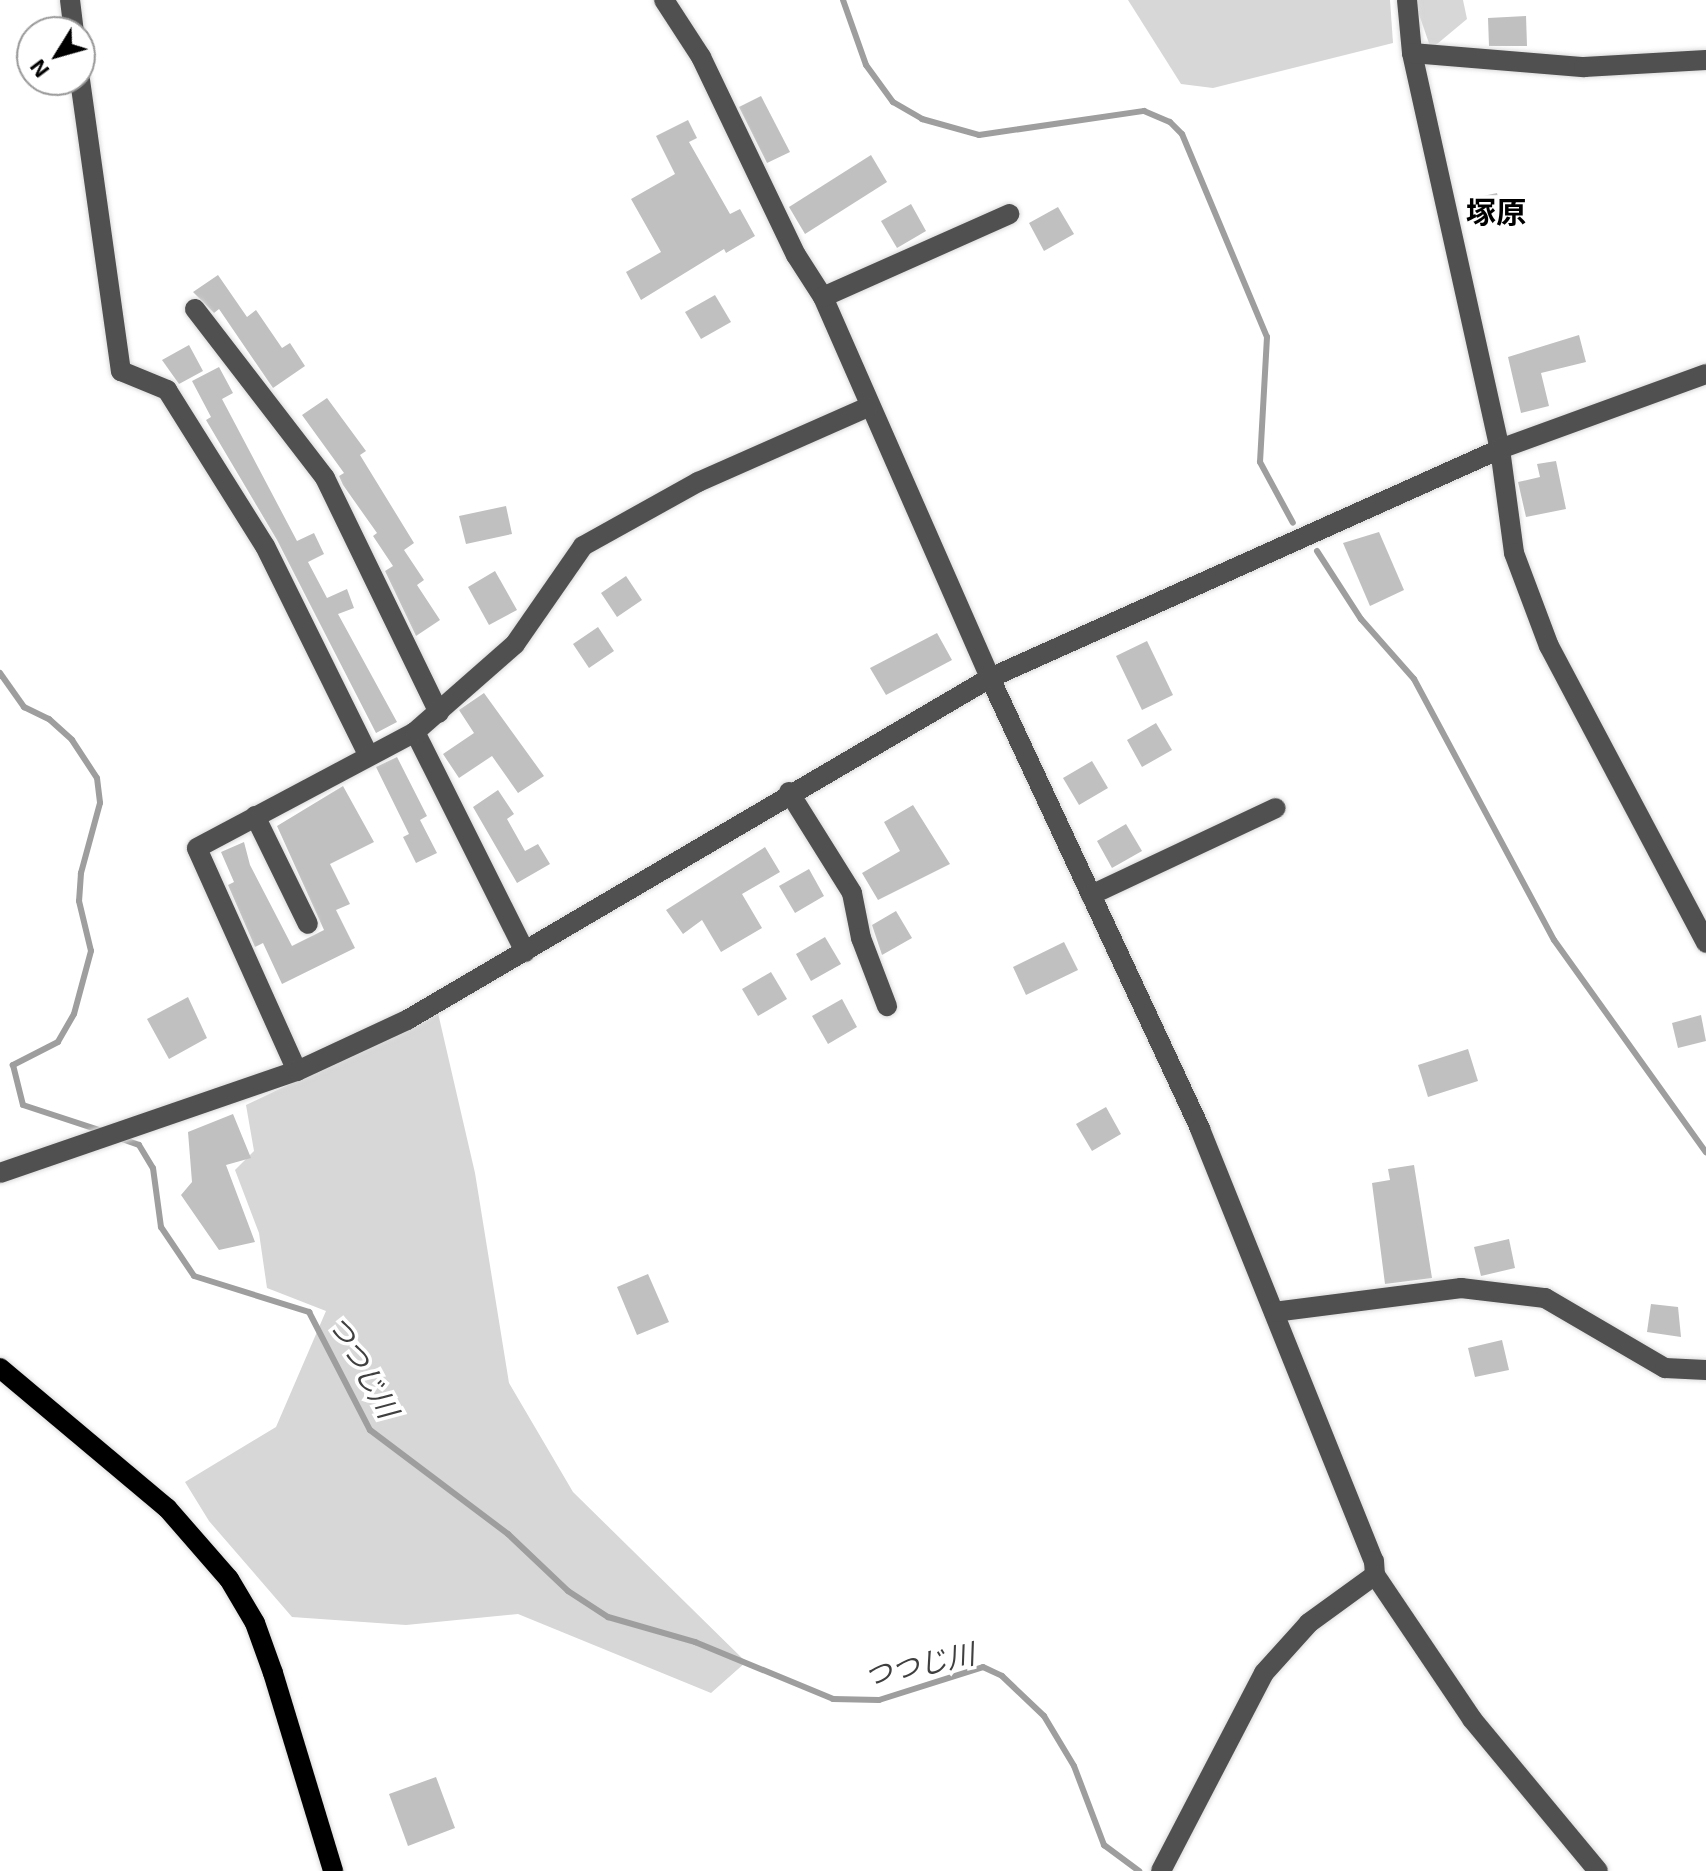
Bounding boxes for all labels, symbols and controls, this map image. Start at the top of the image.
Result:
north arrow [16,16,96,96]
text: N [23,55,54,83]
district label: 塚原 [1466,193,1526,229]
water label: つつじ川 [322,1309,406,1423]
water label: つつじ川 [861,1636,977,1692]

